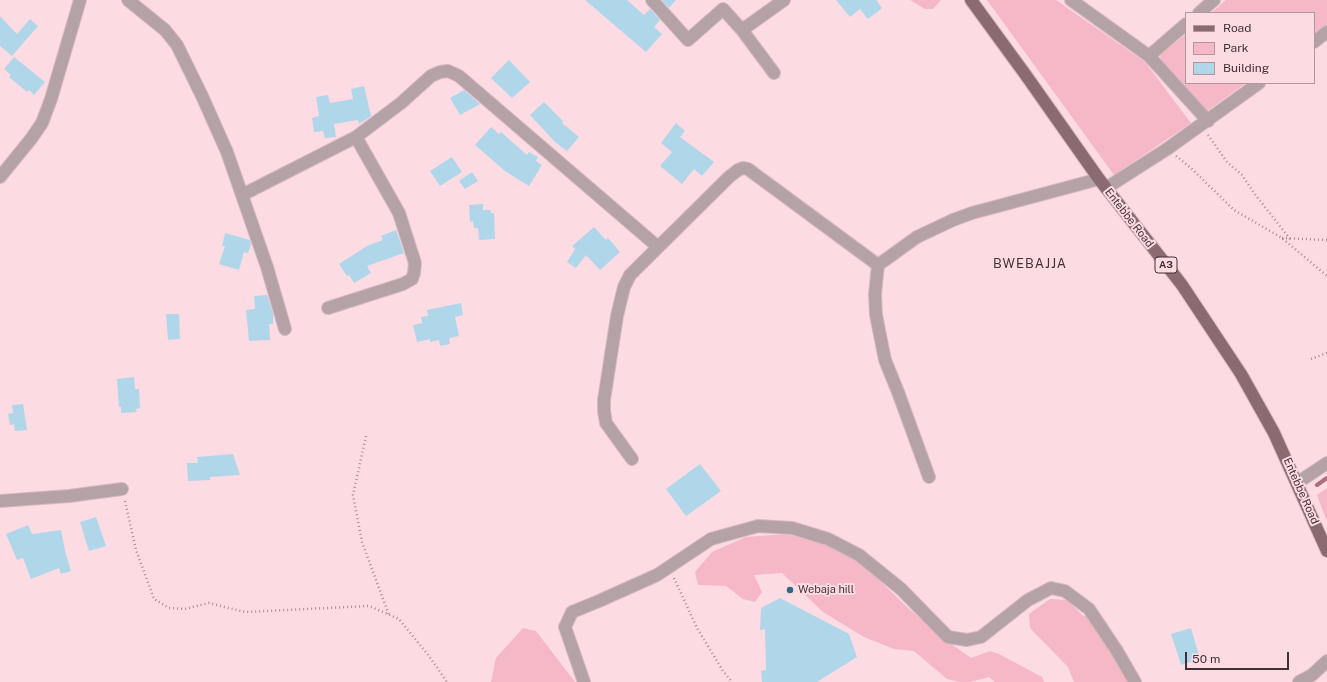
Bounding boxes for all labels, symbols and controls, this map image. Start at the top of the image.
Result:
legend [1185,12,1315,84]
text: Road [1223,21,1251,35]
text: Park [1223,41,1249,55]
text: Building [1223,61,1269,75]
street label: Entebbe Road [1102,186,1156,250]
district label: BWEBAJJA [993,256,1067,272]
road number: A3 [1155,257,1177,273]
street label: Entebbe Road [1280,456,1322,526]
place label: Webaja hill [798,583,854,597]
marker: Webaja hill [785,585,795,595]
scale bar [1187,644,1291,670]
text: 50 m [1192,652,1220,666]

